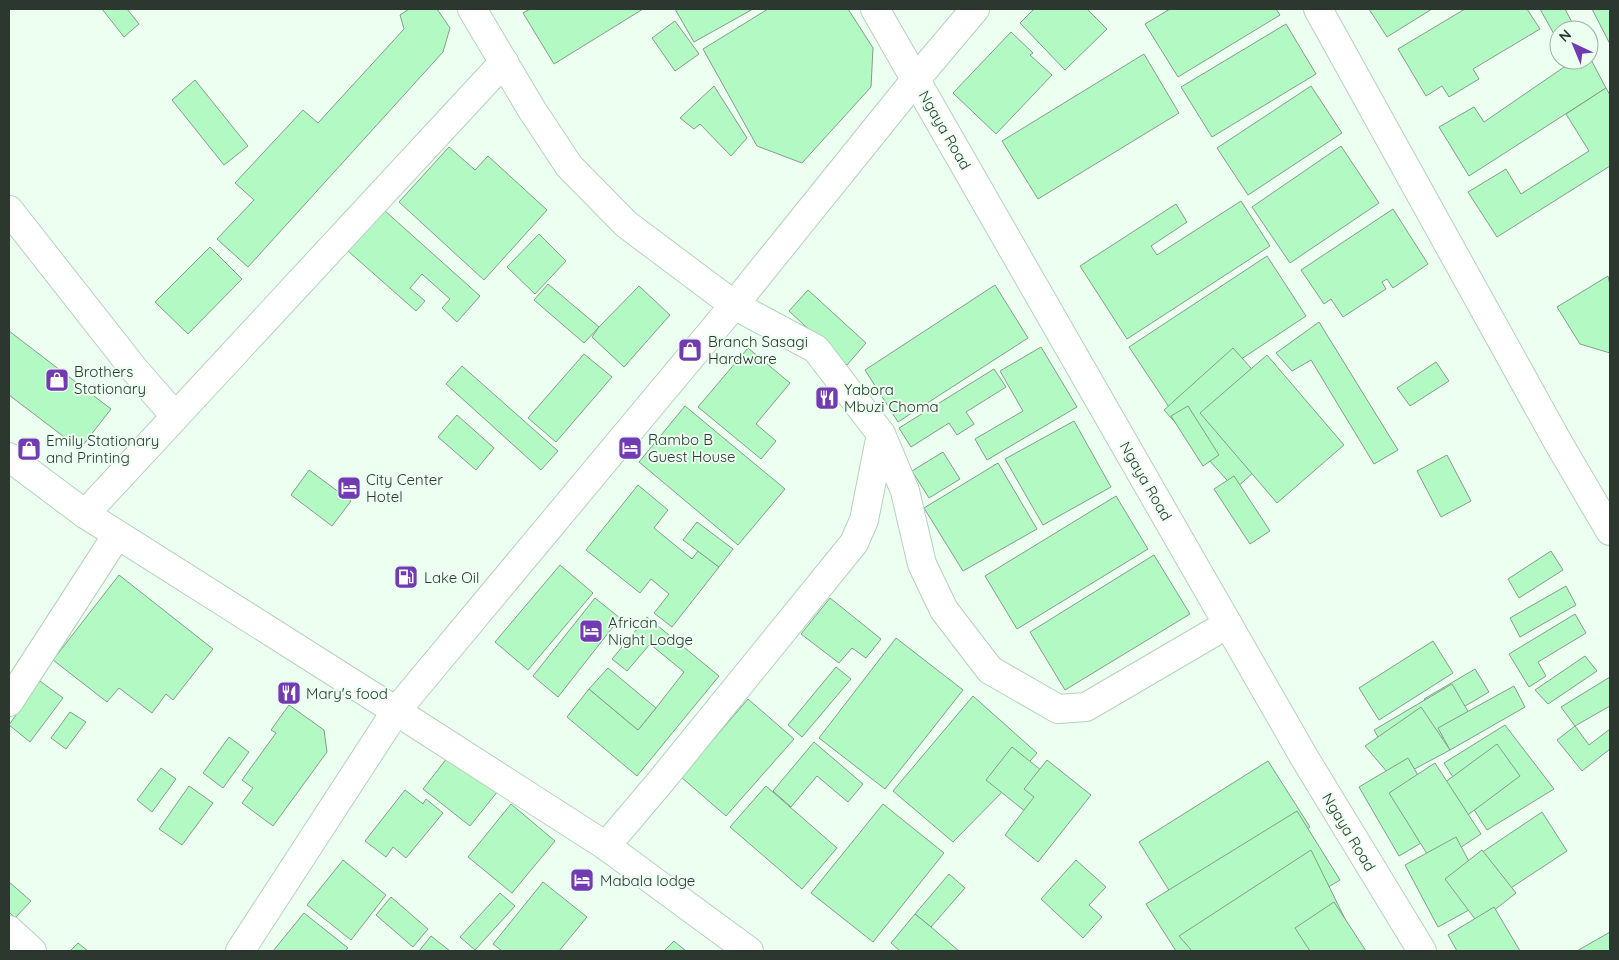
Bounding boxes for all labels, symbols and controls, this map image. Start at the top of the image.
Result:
north arrow [1549,20,1599,70]
text: N [1555,26,1575,46]
street label: Ngaya Road [915,87,975,173]
place label: Branch Sasagi Hardware [708,332,808,368]
shop icon: Branch Sasagi Hardware [677,337,703,363]
place label: Brothers Stationary [74,362,146,398]
shop icon: Brothers Stationary [44,367,70,393]
place label: Yabora Mbuzi Choma [844,380,939,416]
restaurant icon: Yabora Mbuzi Choma [814,385,840,411]
place label: Rambo B Guest House [648,430,736,466]
place label: Emily Stationary and Printing [46,431,159,467]
hotel icon: Rambo B Guest House [617,435,643,461]
shop icon: Emily Stationary and Printing [16,436,42,462]
street label: Ngaya Road [1116,438,1176,524]
place label: City Center Hotel [366,470,443,506]
hotel icon: City Center Hotel [336,475,362,501]
fuel station icon: Lake Oil [393,564,419,590]
place label: Lake Oil [424,568,480,587]
place label: African Night Lodge [608,613,693,649]
hotel icon: African Night Lodge [578,618,604,644]
restaurant icon: Mary's food [276,680,302,706]
place label: Mary's food [306,684,388,703]
street label: Ngaya Road [1318,789,1380,875]
hotel icon: Mabala lodge [569,867,595,893]
place label: Mabala lodge [600,871,695,890]

